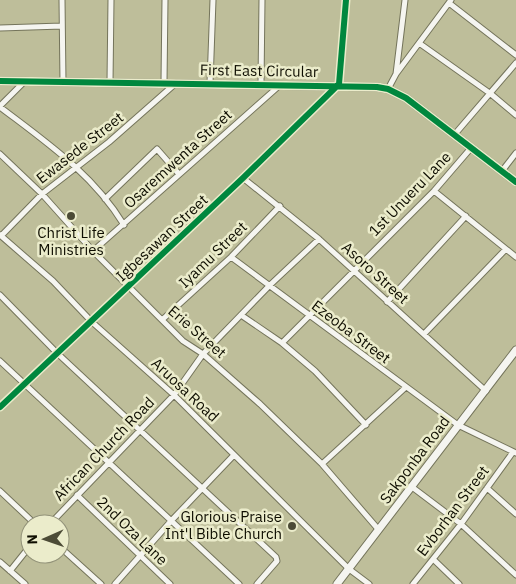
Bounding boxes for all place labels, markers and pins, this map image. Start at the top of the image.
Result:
marker: Christ Life Ministries [65,210,77,222]
place label: Christ Life Ministries [37,223,105,259]
place label: Glorious Praise Int'l Bible Church [165,507,282,543]
marker: Glorious Praise Int'l Bible Church [286,520,298,532]

